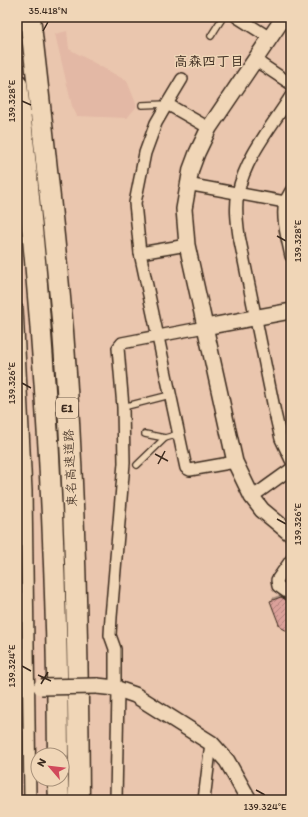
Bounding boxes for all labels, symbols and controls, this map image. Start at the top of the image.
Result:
text: 35.418°N [29,4,68,17]
district label: 高森四丁目 [174,53,244,70]
text: 139.328°E [5,79,18,122]
text: 139.328°E [291,219,304,262]
text: 139.326°E [5,361,18,404]
road number: E1 [56,398,78,418]
street label: 東名高速道路 [60,429,80,507]
text: 139.326°E [291,502,304,545]
text: 139.324°E [5,644,18,687]
north arrow [30,747,70,787]
text: N [34,756,49,769]
text: 139.324°E [244,800,287,813]

